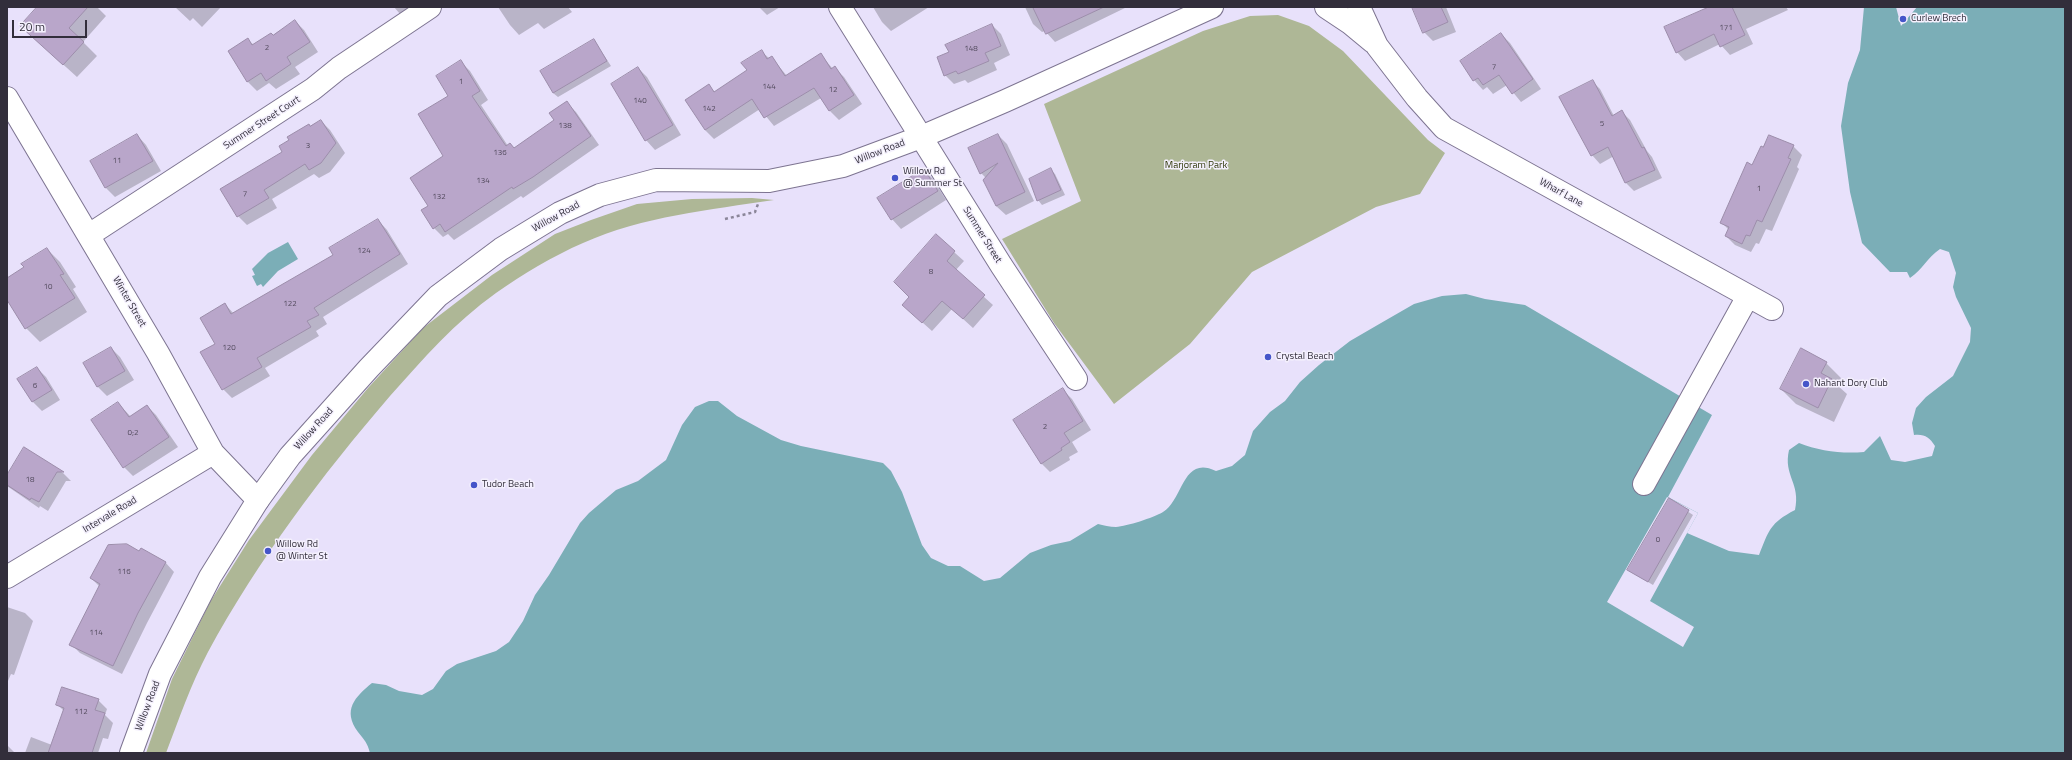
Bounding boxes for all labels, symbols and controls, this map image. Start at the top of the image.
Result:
scale bar [14,12,89,38]
place label: Curlew Brech [1911,13,1967,25]
marker: Curlew Brech [1898,14,1908,24]
text: 20 m [19,17,45,36]
house number: 171 [1719,23,1733,33]
house number: 2 [265,43,269,53]
house number: 148 [964,44,978,54]
house number: 7 [1492,62,1496,72]
house number: 1 [459,77,463,87]
house number: 144 [762,82,776,92]
house number: 12 [829,85,837,95]
street label: Summer Street Court [221,94,303,152]
house number: 140 [633,96,647,106]
house number: 142 [702,104,716,114]
house number: 5 [1600,119,1604,129]
house number: 138 [558,121,572,131]
street label: Willow Road [853,137,907,167]
house number: 3 [306,141,310,151]
house number: 136 [493,148,507,158]
house number: 11 [113,156,121,166]
park label: Marjoram Park [1165,160,1227,172]
place label: Willow Rd @ Summer St [903,166,962,190]
marker: Willow Rd @ Summer St [890,173,900,183]
house number: 134 [476,176,490,186]
street label: Wharf Lane [1537,176,1585,210]
house number: 1 [1757,184,1761,194]
house number: 7 [243,189,247,199]
house number: 132 [432,192,446,202]
street label: Willow Road [530,199,582,235]
street label: Summer Street [960,205,1004,265]
house number: 124 [357,246,371,256]
house number: 8 [929,267,933,277]
street label: Winter Street [110,275,148,329]
house number: 10 [44,282,52,292]
house number: 122 [283,299,297,309]
house number: 120 [222,343,236,353]
place label: Crystal Beach [1276,351,1333,363]
marker: Crystal Beach [1263,352,1273,362]
place label: Nahant Dory Club [1814,378,1888,390]
marker: Nahant Dory Club [1801,379,1811,389]
house number: 6 [33,381,37,391]
street label: Willow Road [292,406,336,452]
house number: 2 [1043,422,1047,432]
house number: 0;2 [128,428,138,438]
house number: 18 [26,475,34,485]
place label: Tudor Beach [482,479,534,491]
marker: Tudor Beach [469,480,479,490]
street label: Intervale Road [81,494,139,536]
house number: 0 [1656,535,1660,545]
place label: Willow Rd @ Winter St [276,539,327,562]
marker: Willow Rd @ Winter St [263,546,273,556]
house number: 116 [117,567,131,577]
house number: 114 [89,628,103,638]
street label: Willow Road [133,679,163,733]
house number: 112 [74,707,88,717]

